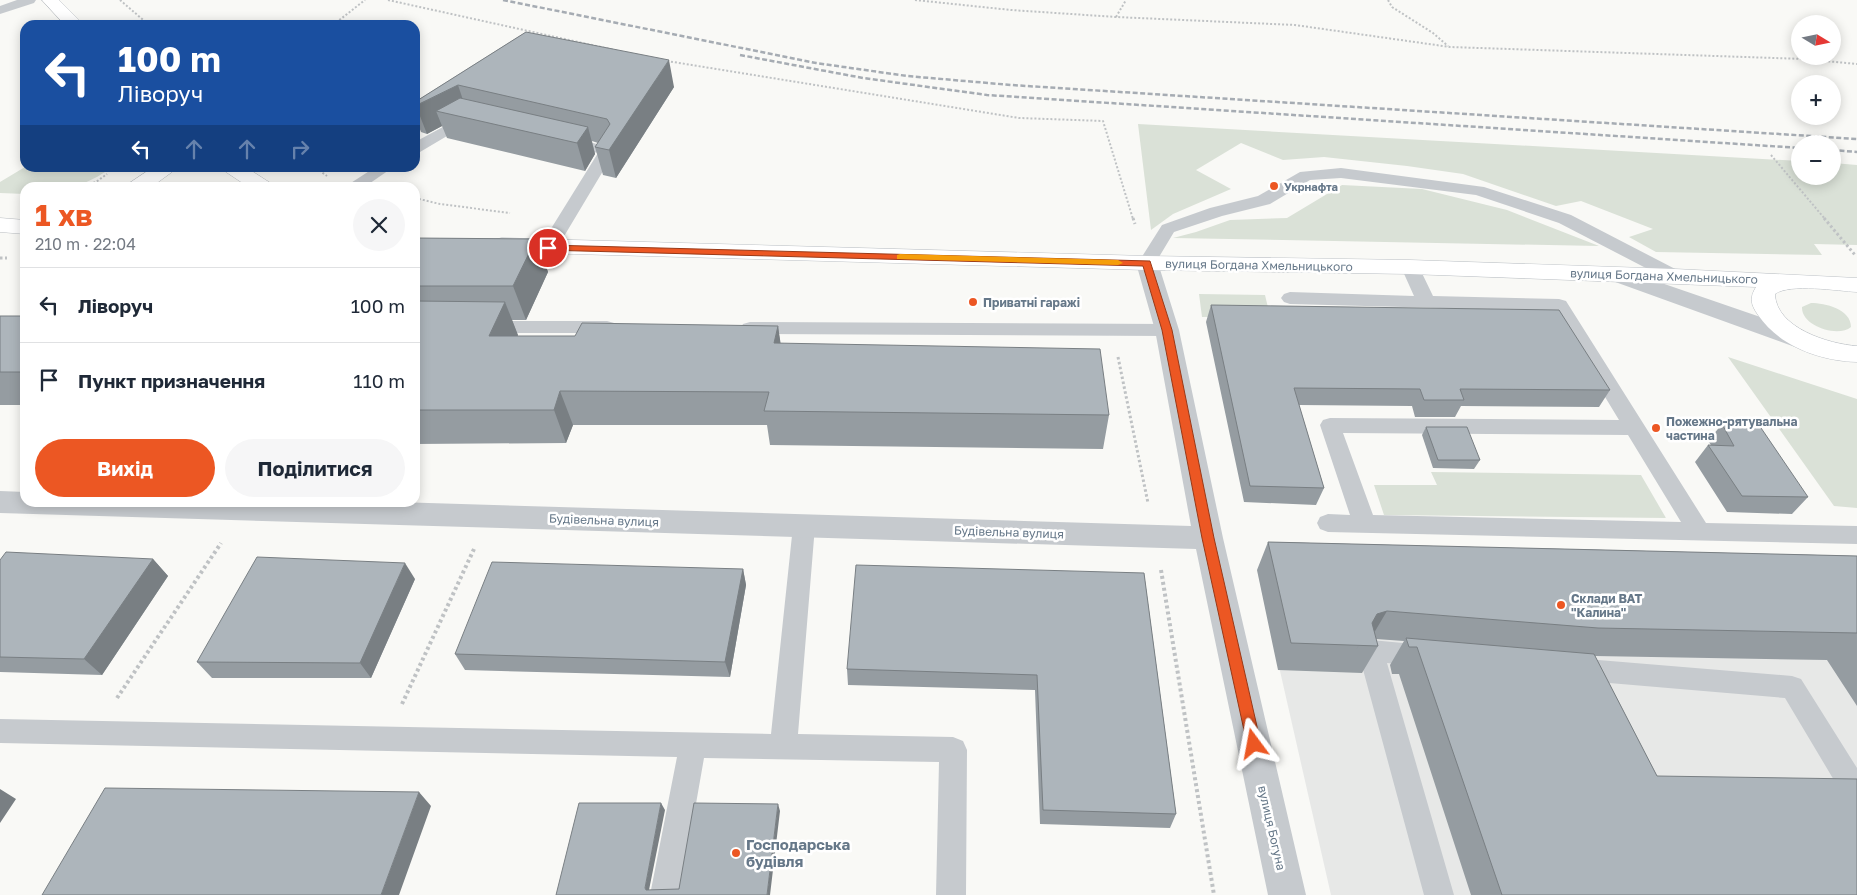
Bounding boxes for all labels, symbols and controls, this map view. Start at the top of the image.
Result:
north arrow [1791,15,1841,65]
map controls [1791,15,1841,185]
text: 100 m [118,38,221,80]
icon: left [35,40,100,105]
button: + [1791,75,1841,125]
text: Ліворуч [118,80,203,107]
icon: left [127,135,155,163]
icon: ahead [180,135,208,163]
icon: ahead [233,135,261,163]
icon: right [286,135,314,163]
button: − [1791,135,1841,185]
marker: Укрнафта [1268,180,1280,192]
place label: Укрнафта [1284,180,1338,193]
text: 1 хв [35,197,93,233]
button: close [353,199,405,251]
pin [527,227,569,269]
text: 210 m · 22:04 [35,234,136,254]
icon: arrive [534,234,562,262]
street label: вулиця Богдана Хмельницького [1165,256,1353,274]
street label: вулиця Богдана Хмельницького [1570,265,1758,287]
icon: left [35,291,63,319]
text: Ліворуч [78,294,153,317]
text: 100 m [351,294,405,317]
place label: Приватні гаражі [983,295,1080,310]
marker: Приватні гаражі [967,296,979,308]
icon: arrive [35,366,63,394]
text: Пункт призначення [78,369,265,392]
text: 110 m [353,369,405,392]
place label: Пожежно-рятувальна частина [1666,414,1797,443]
marker: Пожежно-рятувальна частина [1650,422,1662,434]
button: Вихід [35,439,215,497]
button: Поділитися [225,439,405,497]
street label: Будівельна вулиця [549,511,659,529]
street label: Будівельна вулиця [954,523,1064,541]
place label: Склади ВАТ "Калина" [1571,591,1642,620]
marker: Склади ВАТ "Калина" [1555,599,1567,611]
position arrow [1227,717,1279,769]
street label: вулиця Богуна [1255,784,1289,872]
place label: Господарська будівля [746,835,851,870]
marker: Господарська будівля [730,847,742,859]

